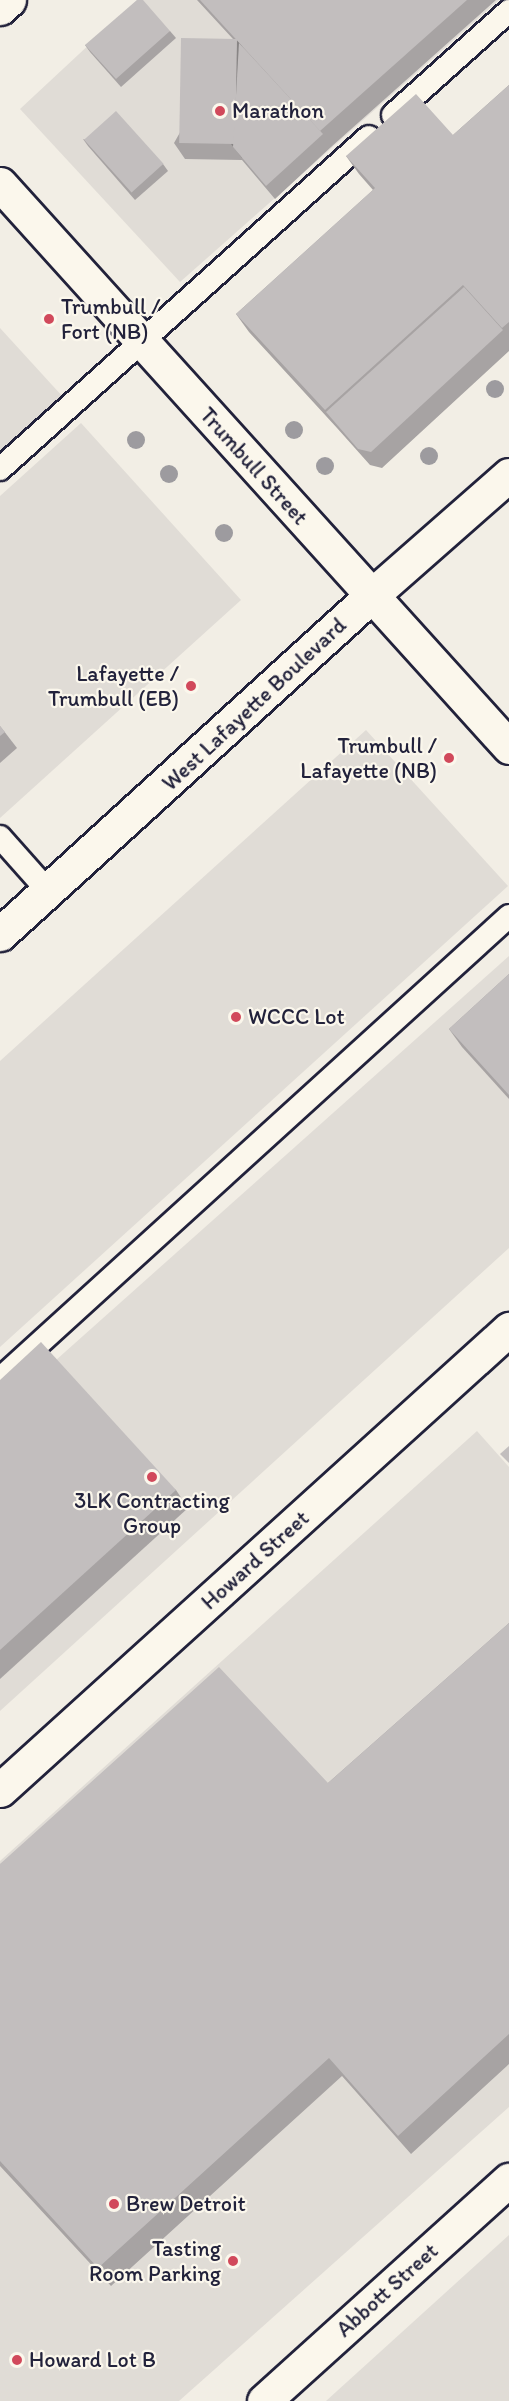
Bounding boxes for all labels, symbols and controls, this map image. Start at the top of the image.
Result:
place label: Marathon [232,98,324,124]
marker: Marathon [213,104,227,118]
place label: Trumbull / Fort (NB) [61,293,161,344]
marker: Trumbull / Fort (NB) [42,312,56,326]
street label: Trumbull Street [195,402,313,530]
street label: West Lafayette Boulevard [157,612,351,796]
place label: Lafayette / Trumbull (EB) [48,660,179,712]
marker: Lafayette / Trumbull (EB) [184,679,198,693]
place label: Trumbull / Lafayette (NB) [300,732,437,784]
marker: Trumbull / Lafayette (NB) [442,751,456,765]
place label: WCCC Lot [248,1004,345,1030]
marker: WCCC Lot [229,1010,243,1024]
marker: 3LK Contracting Group [145,1470,159,1484]
place label: 3LK Contracting Group [74,1487,230,1538]
street label: Howard Street [196,1505,314,1615]
place label: Brew Detroit [126,2191,246,2217]
marker: Brew Detroit [107,2197,121,2211]
place label: Tasting Room Parking [89,2235,221,2286]
street label: Abbott Street [331,2238,443,2342]
marker: Tasting Room Parking [226,2254,240,2268]
place label: Howard Lot B [29,2347,156,2373]
marker: Howard Lot B [10,2353,24,2367]

